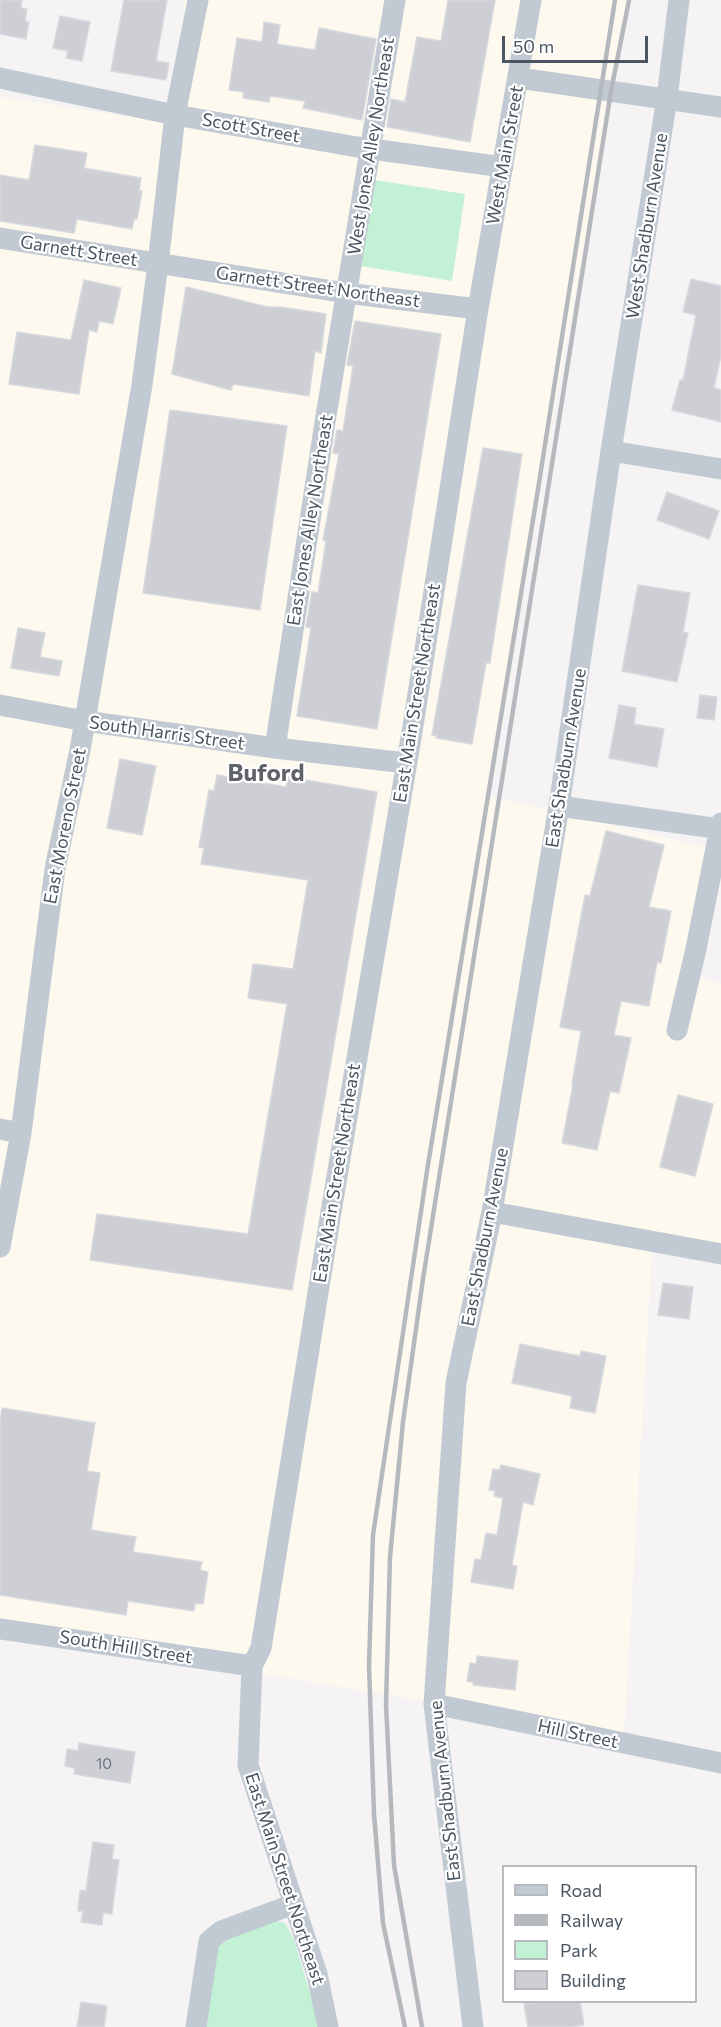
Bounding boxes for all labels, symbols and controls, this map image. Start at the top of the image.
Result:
scale bar [505,24,650,62]
text: 50 m [513,35,554,57]
street label: West Jones Alley Northeast [343,36,399,256]
street label: West Main Street [482,84,528,226]
street label: Scott Street [200,109,302,147]
street label: West Shadburn Avenue [622,132,672,320]
street label: Garnett Street [19,231,139,271]
street label: Garnett Street Northeast [215,262,421,312]
street label: East Jones Alley Northeast [283,413,337,627]
street label: East Main Street Northeast [389,582,445,804]
street label: East Shadburn Avenue [541,667,591,849]
street label: South Harris Street [88,711,246,755]
street label: East Moreno Street [39,746,91,906]
district label: Buford [228,759,304,787]
street label: East Main Street Northeast [309,1062,365,1284]
street label: East Shadburn Avenue [457,1146,513,1328]
street label: South Hill Street [58,1626,194,1668]
street label: East Shadburn Avenue [425,1700,465,1882]
street label: Hill Street [536,1715,620,1753]
house number: 10 [96,1755,112,1773]
street label: East Main Street Northeast [240,1770,330,1988]
legend [502,1865,697,2003]
text: Road [560,1879,602,1901]
text: Railway [560,1909,623,1931]
text: Park [560,1939,598,1961]
text: Building [560,1969,626,1991]

